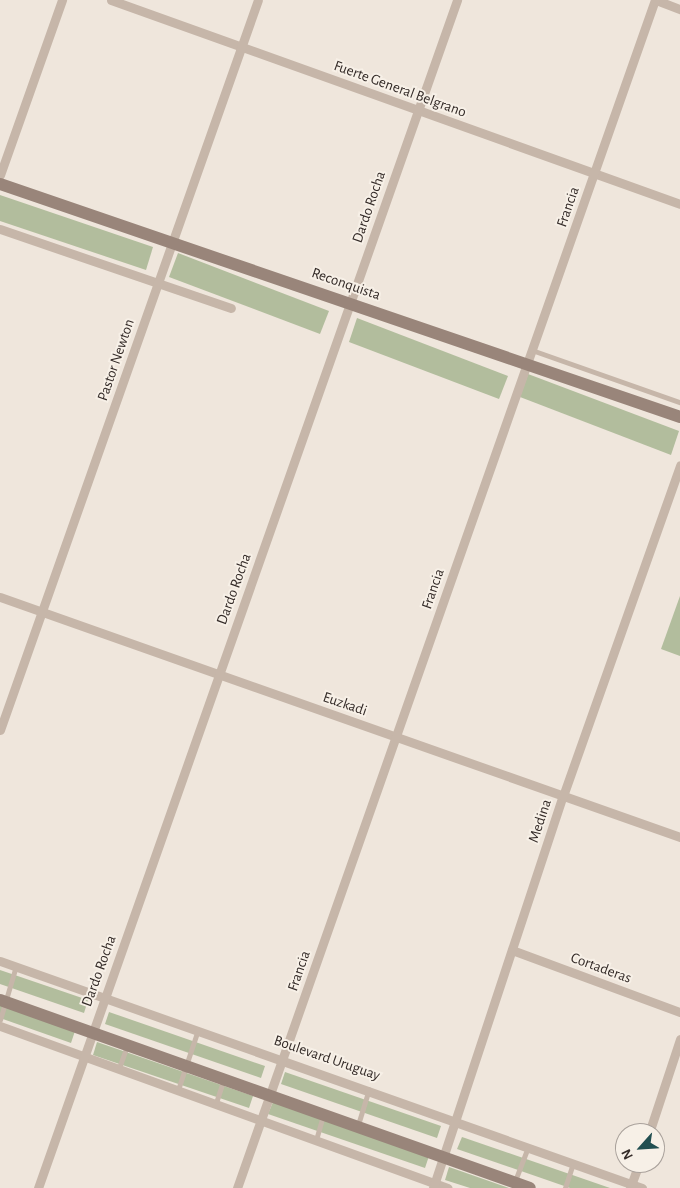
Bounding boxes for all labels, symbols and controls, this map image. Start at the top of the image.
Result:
street label: Fuerte General Belgrano [331,57,469,121]
street label: Dardo Rocha [348,169,390,245]
street label: Francia [553,184,583,230]
street label: Reconquista [309,264,383,304]
street label: Pastor Newton [94,317,138,403]
street label: Dardo Rocha [213,551,255,627]
street label: Francia [418,566,448,612]
street label: Euzkadi [321,688,369,720]
street label: Medina [525,797,555,845]
street label: Dardo Rocha [78,933,120,1009]
street label: Francia [284,948,314,994]
street label: Cortaderas [568,949,634,987]
street label: Boulevard Uruguay [272,1031,382,1085]
north arrow [615,1123,665,1173]
text: N [619,1147,636,1162]

